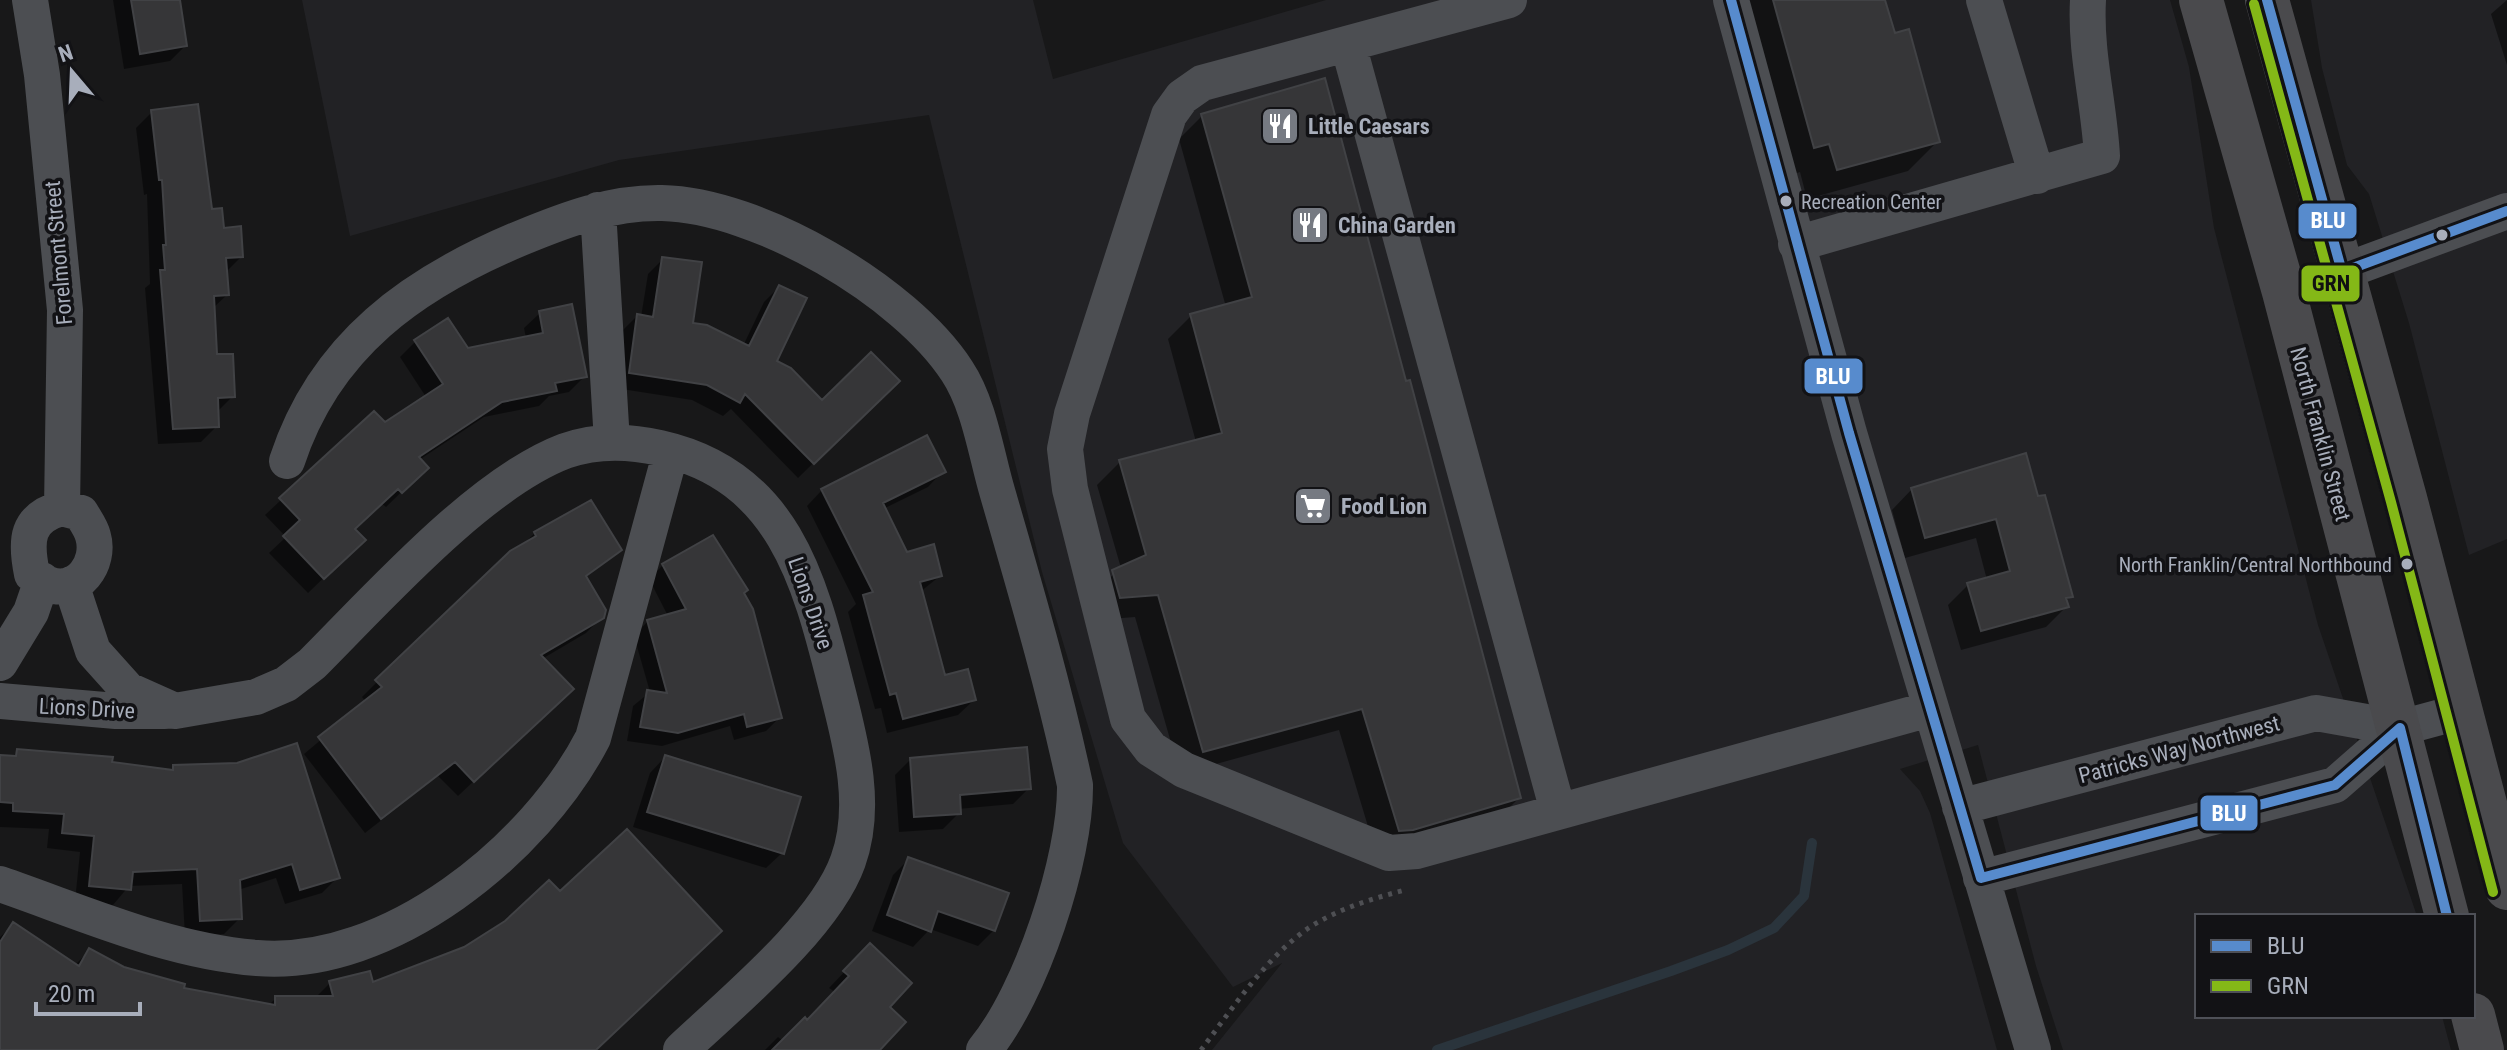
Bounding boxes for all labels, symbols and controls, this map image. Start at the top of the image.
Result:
north arrow [32,32,112,112]
text: N [55,40,76,68]
restaurant icon: Little Caesars [1259,105,1301,147]
place label: Little Caesars [1308,114,1430,139]
street label: Forelmont Street [40,180,77,326]
place label: Recreation Center [1801,190,1942,214]
marker: Recreation Center [1778,193,1794,209]
line badge: BLU [2297,202,2358,240]
restaurant icon: China Garden [1289,204,1331,246]
text: BLU [2310,208,2346,233]
place label: China Garden [1338,213,1456,238]
unlabelled marker [2434,227,2450,243]
line badge: GRN [2300,264,2361,303]
text: GRN [2312,271,2350,296]
street label: North Franklin Street [2285,344,2356,524]
line badge: BLU [1803,357,1864,395]
text: BLU [1815,364,1851,389]
supermarket icon: Food Lion [1292,485,1334,527]
place label: Food Lion [1341,494,1427,519]
place label: North Franklin/Central Northbound [2119,553,2392,577]
street label: Lions Drive [783,554,838,653]
marker: North Franklin/Central Northbound [2399,556,2415,572]
street label: Lions Drive [38,693,136,723]
street label: Patricks Way Northwest [2076,711,2282,788]
line badge: BLU [2199,794,2259,832]
text: BLU [2211,801,2247,826]
legend [2195,914,2475,1018]
text: BLU [2267,932,2304,960]
scale bar [36,966,140,1016]
text: GRN [2267,972,2309,1000]
text: 20 m [48,980,95,1008]

